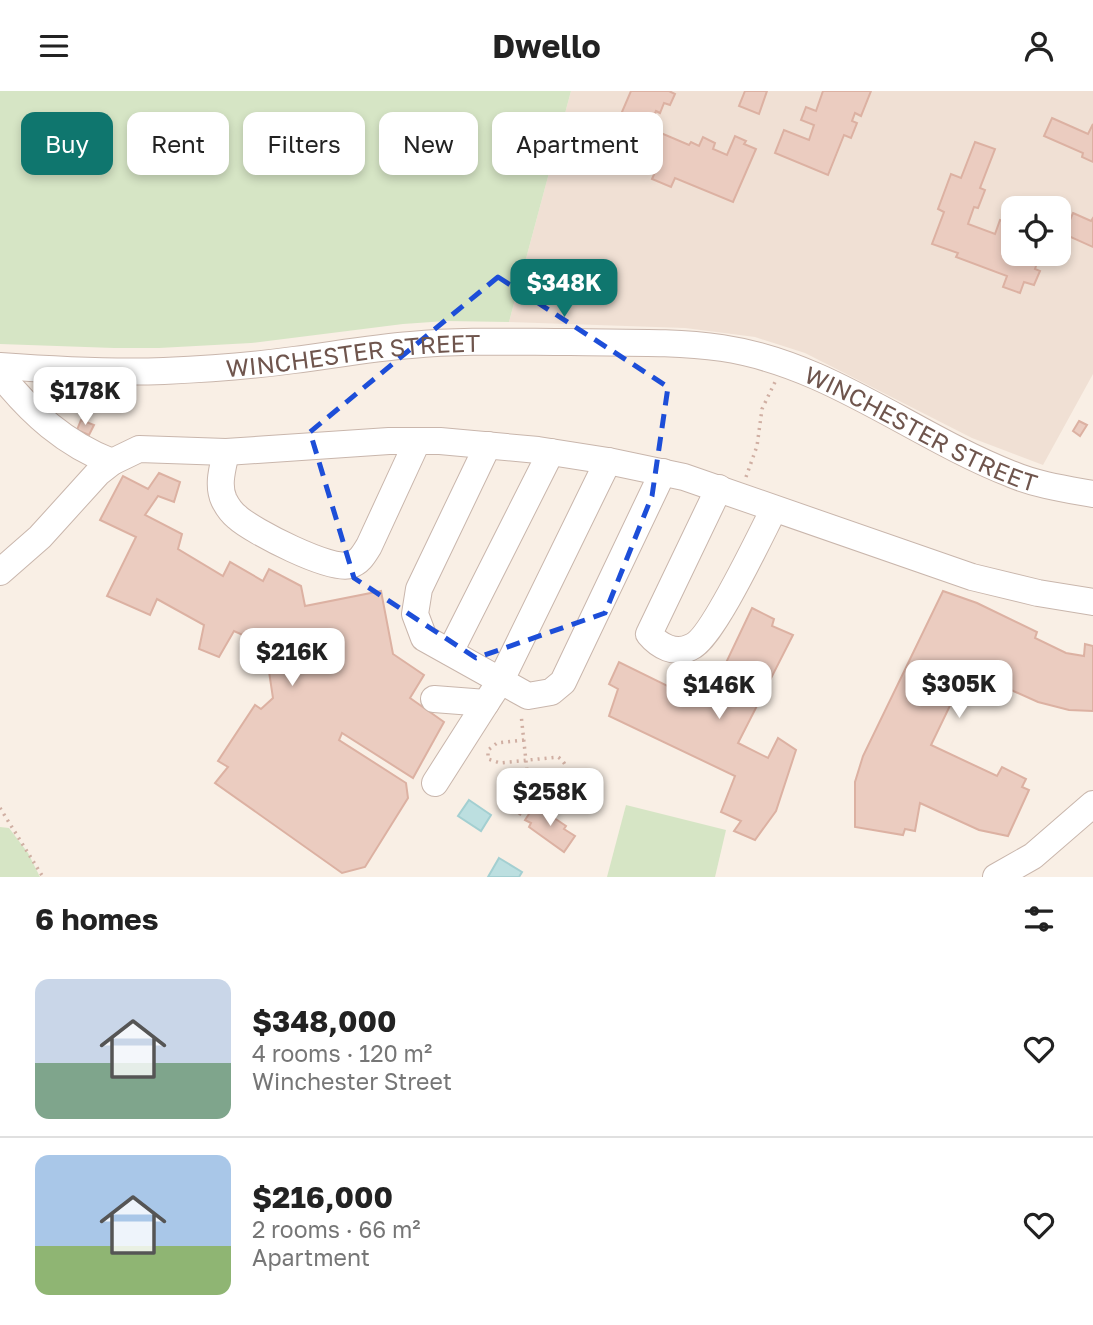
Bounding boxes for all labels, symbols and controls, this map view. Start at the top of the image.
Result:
icon: menu [35,27,73,65]
text: Dwello [492,27,601,65]
icon: person [1020,27,1058,65]
chip: Buy [21,112,113,175]
chip: Rent [127,112,229,175]
chip: Filters [243,112,365,175]
chip: New [379,112,478,175]
chip: Apartment [492,112,663,175]
map controls [1001,196,1071,266]
button: locate [1001,196,1071,266]
pin: $348K [515,259,613,319]
text: $348K [526,268,602,296]
street label: WINCHESTER STREET [225,327,481,382]
street label: WINCHESTER STREET [801,359,1041,497]
pin: $178K [36,367,134,427]
text: $178K [49,376,121,404]
pin: $216K [243,629,341,688]
text: $216K [256,637,328,665]
pin: $146K [670,661,768,721]
pin: $305K [910,661,1008,720]
text: $305K [921,669,997,697]
text: $146K [683,670,755,698]
pin: $258K [501,769,599,828]
text: $258K [513,777,587,805]
icon: filters [1020,900,1058,938]
text: 6 homes [35,901,158,937]
text: $348,000 [252,1003,396,1039]
icon: home [91,1007,175,1091]
icon: heart [1020,1030,1058,1068]
text: 4 rooms · 120 m² [252,1039,432,1067]
text: Winchester Street [252,1067,452,1095]
text: $216,000 [252,1179,393,1215]
icon: home [91,1183,175,1267]
icon: heart [1020,1206,1058,1244]
text: 2 rooms · 66 m² [252,1215,421,1243]
text: Apartment [252,1243,370,1271]

